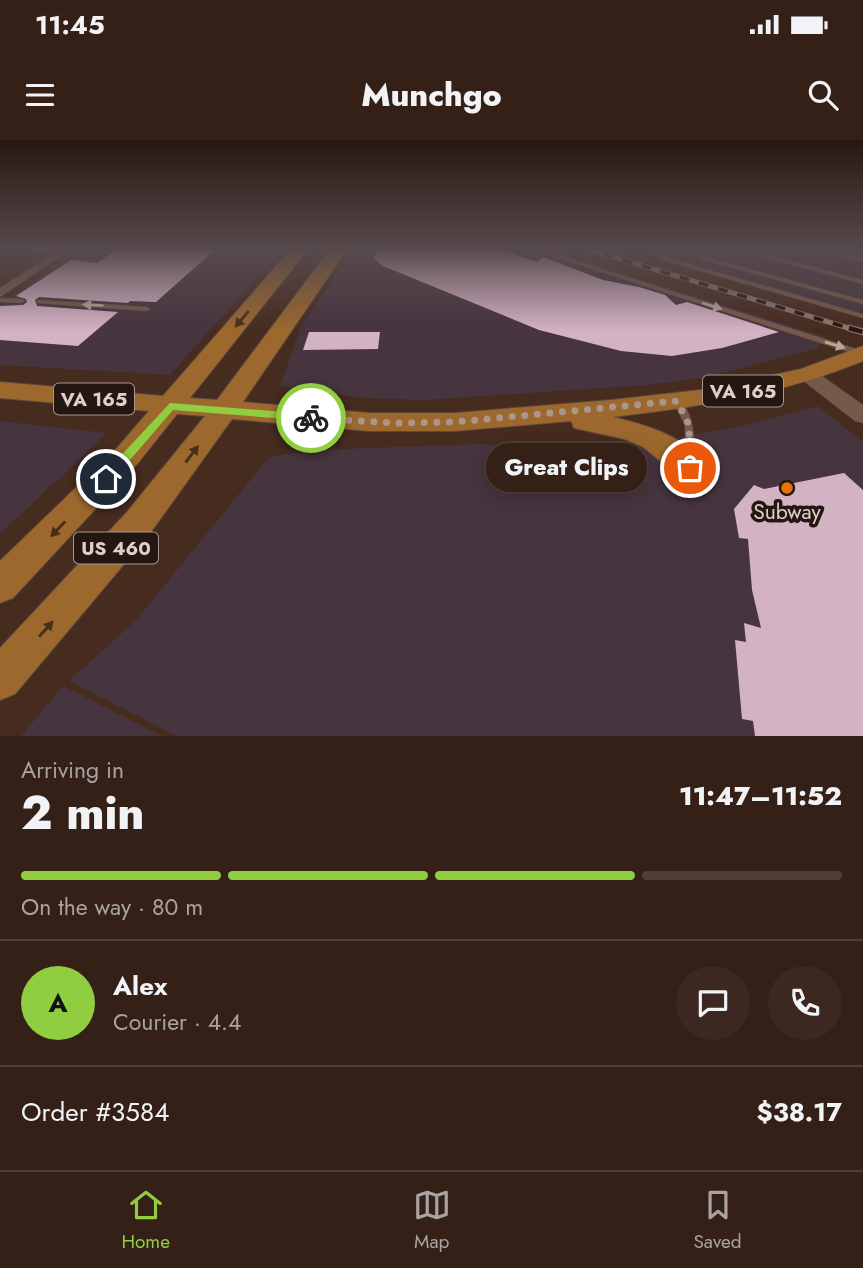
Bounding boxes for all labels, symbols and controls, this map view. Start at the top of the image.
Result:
text: 11:45 [35,6,105,44]
text: Munchgo [361,72,502,118]
icon: menu [21,76,59,114]
icon: search [804,76,842,114]
one-way arrow [82,300,104,311]
one-way arrow [702,301,723,312]
one-way arrow [234,310,249,328]
one-way arrow [825,340,846,351]
road number: VA 165 [703,375,783,406]
courier [276,383,346,453]
road number: VA 165 [54,384,134,414]
icon: bike [292,399,330,437]
pin [660,438,720,498]
callout: Great Clips [487,444,648,492]
one-way arrow [184,446,199,464]
pin [76,449,136,509]
icon: bag [671,449,709,487]
text: Great Clips [504,450,629,484]
icon: home [87,460,125,498]
marker: Subway [779,480,795,496]
place label: Subway [753,497,822,527]
one-way arrow [50,520,67,536]
road number: US 460 [74,532,158,564]
one-way arrow [38,620,54,638]
text: Arriving in [21,753,124,787]
text: 11:47–11:52 [679,777,842,815]
text: 2 min [21,780,145,846]
text: On the way · 80 m [21,890,203,924]
button: chat [676,966,750,1040]
button: phone [768,966,842,1040]
text: Alex [113,967,167,1005]
text: A [48,984,68,1022]
text: Courier · 4.4 [113,1005,241,1039]
text: Order #3584 [21,1093,169,1131]
text: $38.17 [756,1093,842,1131]
tab: Home [121,1186,170,1255]
tab: Map [413,1186,451,1255]
tab: Saved [693,1186,742,1255]

